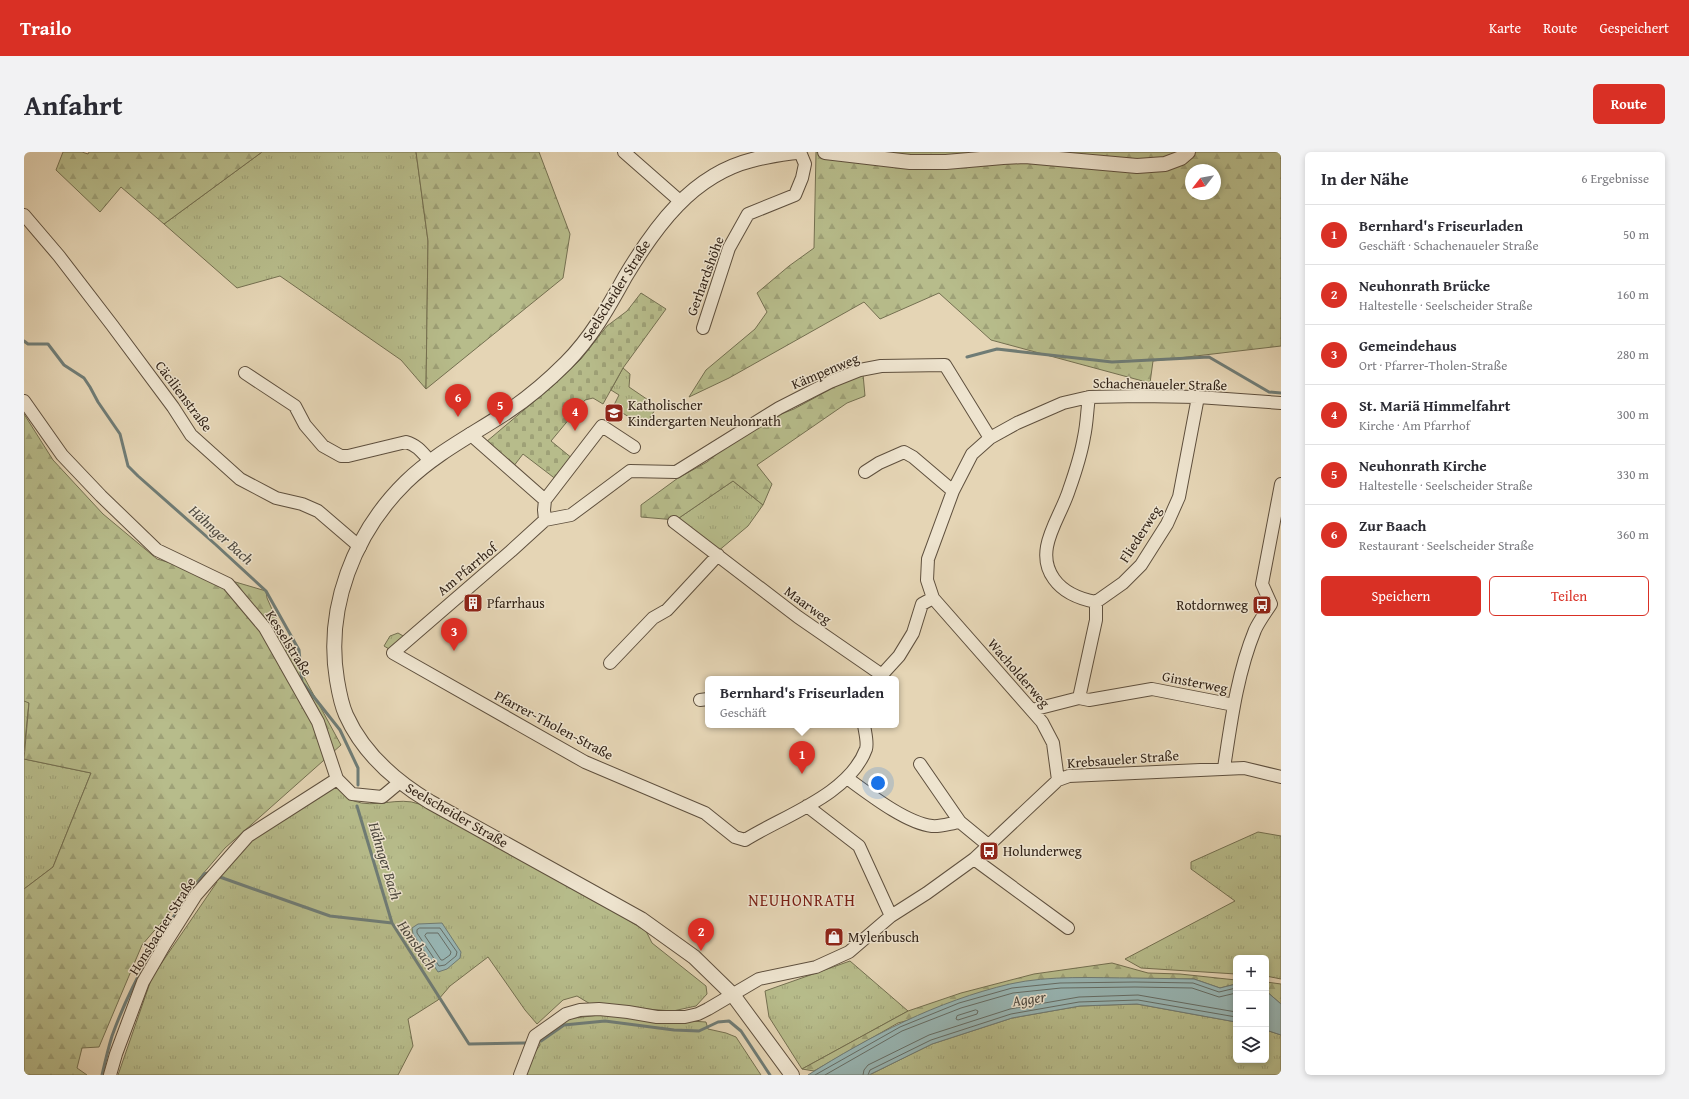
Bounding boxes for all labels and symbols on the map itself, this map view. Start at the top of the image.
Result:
north arrow [1185,164,1221,200]
street label: Gerhardshöhe [681,233,729,318]
street label: Seelscheider Straße [577,235,655,344]
street label: Kämpenweg [788,348,862,394]
street label: Cäcilienstraße [151,356,218,436]
street label: Schachenaueler Straße [1093,373,1228,395]
pin: 6 [445,384,471,417]
pin: 5 [487,392,513,425]
place label: Katholischer Kindergarten Neuhonrath [628,395,781,431]
pin: 4 [562,398,588,431]
school or university icon: Katholischer Kindergarten Neuhonrath [603,402,625,424]
water label: Hähnger Bach [184,499,259,570]
street label: Fliederweg [1114,502,1166,566]
street label: Am Pfarrhof [433,537,502,600]
street label: Maarweg [780,581,836,629]
building icon: Pfarrhaus [462,592,484,614]
place label: Pfarrhaus [487,593,545,613]
bus stop icon: Rotdornweg [1251,594,1273,616]
place label: Rotdornweg [1176,595,1248,615]
street label: Kesselstraße [261,606,317,680]
pin: 3 [441,618,467,651]
street label: Wacholderweg [983,634,1055,712]
street label: Ginsterweg [1161,666,1229,698]
street label: Pfarrer-Tholen-Straße [491,685,617,765]
pin: 1 [789,741,815,774]
street label: Krebsaueler Straße [1066,745,1180,773]
your location [868,773,888,793]
street label: Seelscheider Straße [402,777,512,853]
water label: Hähnger Bach [363,818,407,903]
bus stop icon: Holunderweg [978,840,1000,862]
place label: Holunderweg [1003,841,1082,861]
street label: Honsbacher Straße [124,873,200,979]
district label: NEUHONRATH [748,888,856,912]
water label: Honsbach [392,915,442,974]
pin: 2 [688,918,714,951]
shop icon: Mylenbusch [823,926,845,948]
place label: Mylenbusch [848,927,919,947]
water label: Agger [1010,985,1048,1012]

